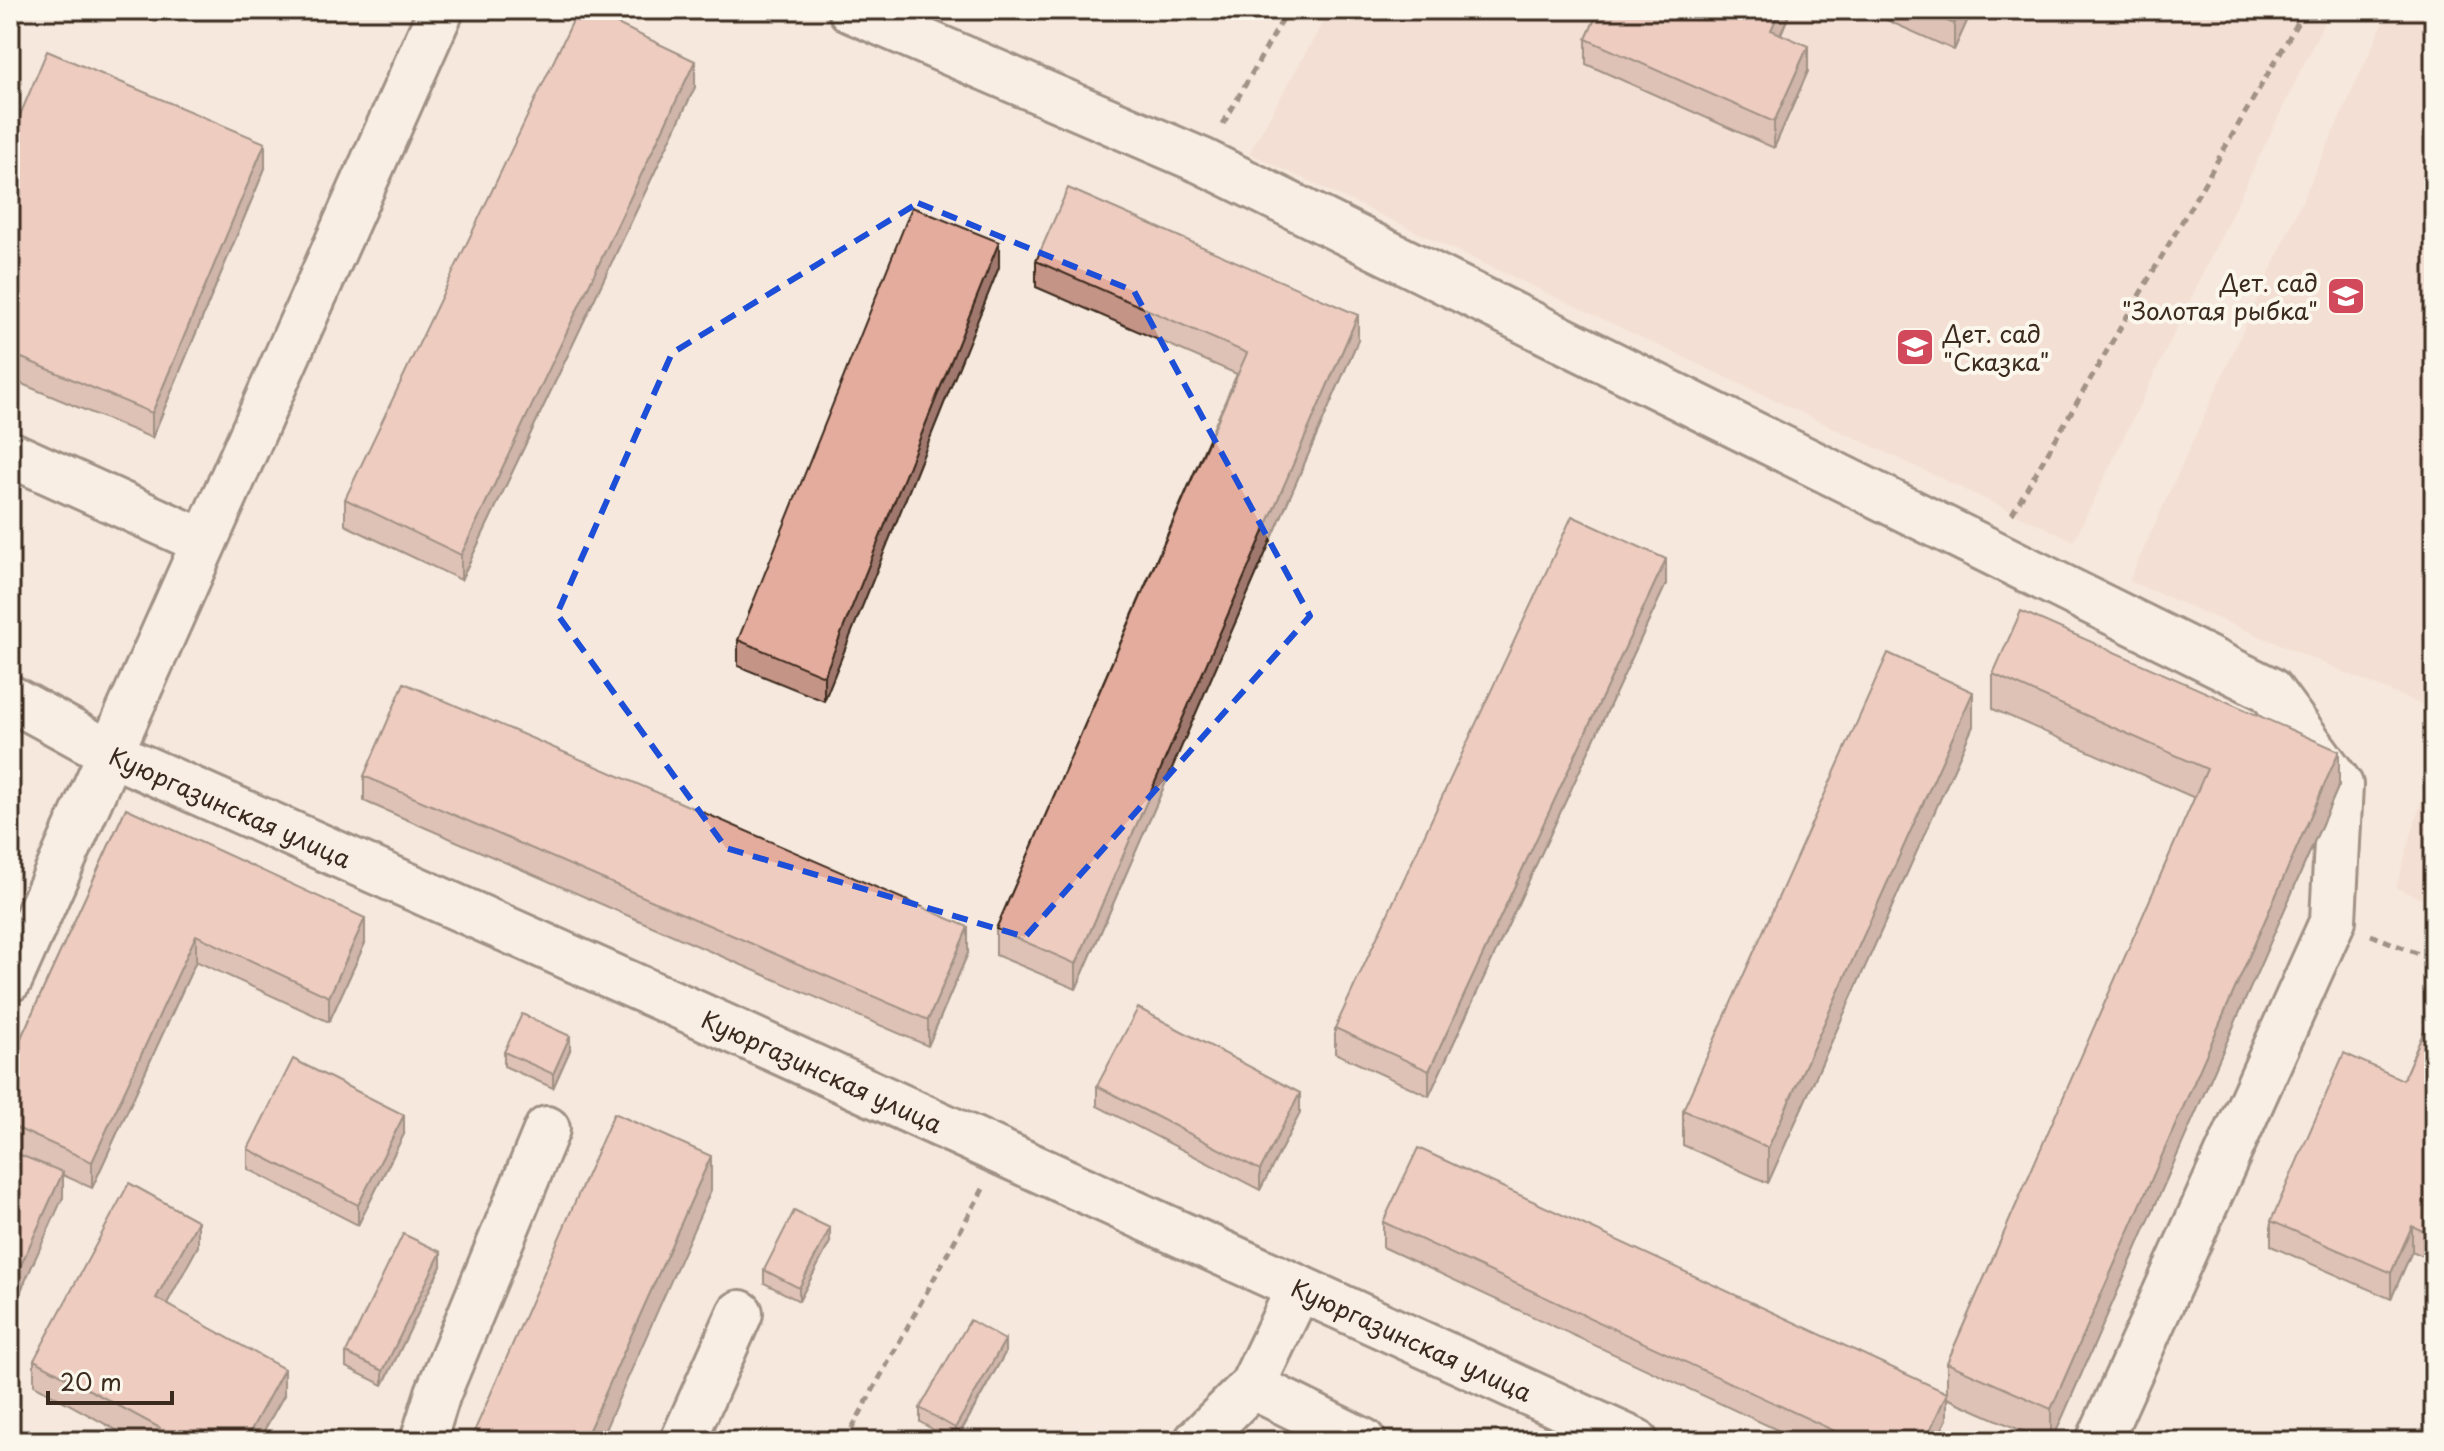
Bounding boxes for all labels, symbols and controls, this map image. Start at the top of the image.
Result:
place label: Дет. сад "Золотая рыбка" [2122,264,2318,328]
school or university icon: Дет. сад "Золотая рыбка" [2325,275,2367,317]
place label: Дет. сад "Сказка" [1942,315,2049,379]
school or university icon: Дет. сад "Сказка" [1894,326,1936,368]
street label: Куюргазинская улица [104,737,357,876]
street label: Куюргазинская улица [696,1000,948,1141]
street label: Куюргазинская улица [1286,1269,1538,1410]
scale bar [48,1355,172,1405]
text: 20 m [60,1363,122,1399]

